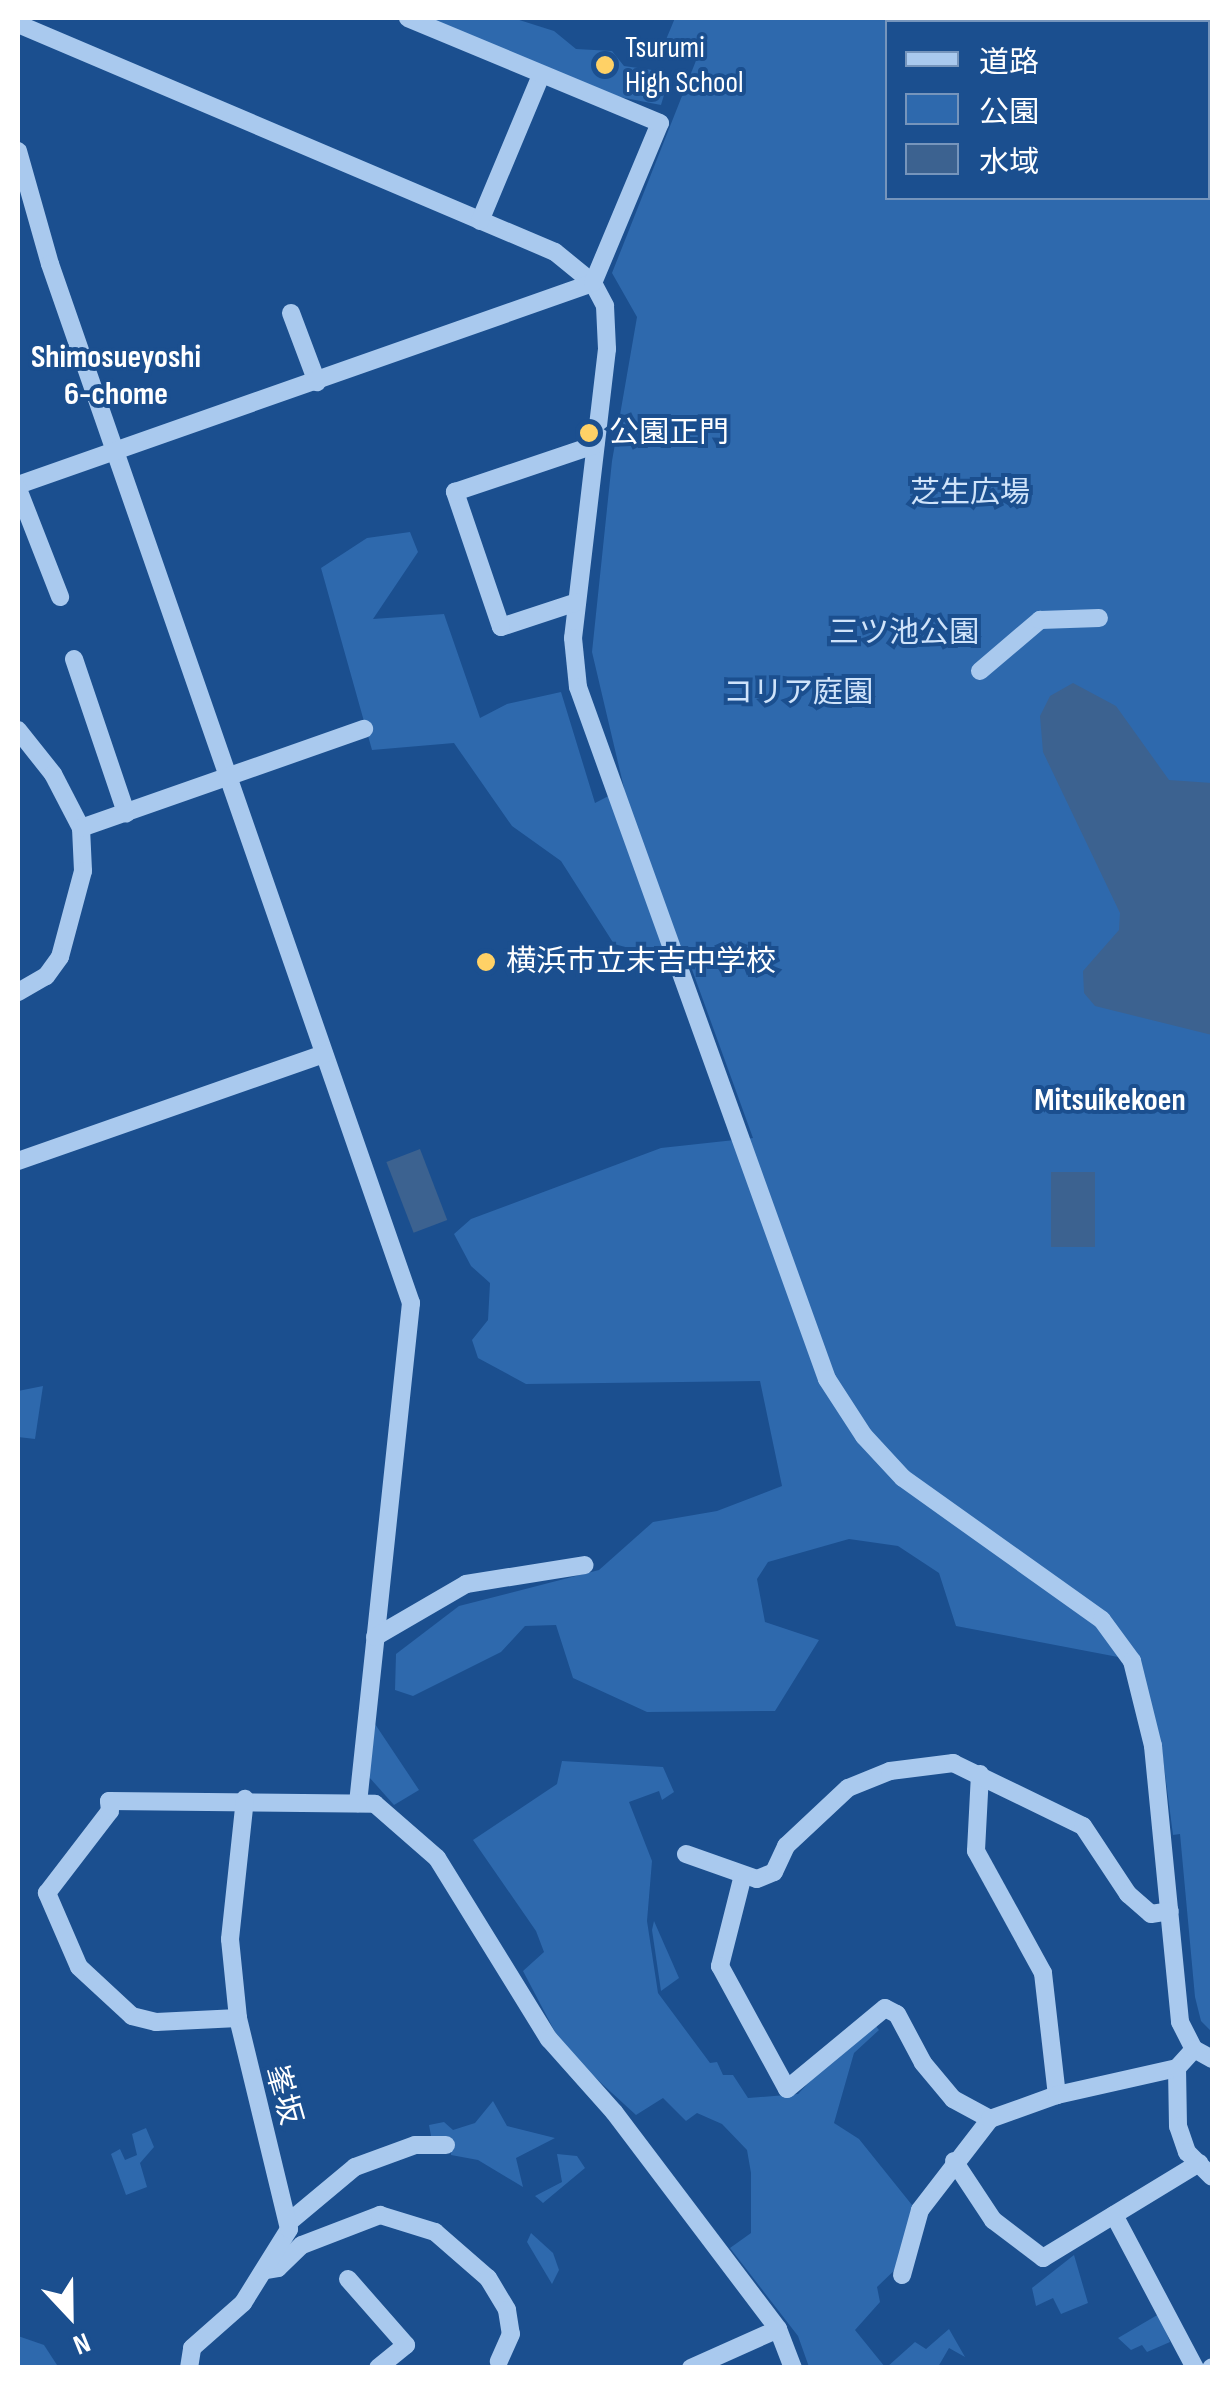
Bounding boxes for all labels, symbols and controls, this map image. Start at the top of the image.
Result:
legend [885,20,1210,200]
place label: Tsurumi High School [625,30,744,100]
text: 道路 [979,45,1039,81]
marker: Tsurumi High School [594,54,616,76]
text: 公園 [979,95,1039,131]
text: 水域 [979,145,1039,181]
district label: Shimosueyoshi 6-chome [31,340,201,415]
place label: 公園正門 [609,415,729,451]
marker: 公園正門 [578,422,600,444]
park label: 芝生広場 [910,475,1030,511]
park label: 三ツ池公園 [829,615,979,651]
park label: コリア庭園 [723,675,873,711]
place label: 横浜市立末吉中学校 [506,944,776,980]
marker: 横浜市立末吉中学校 [475,951,497,973]
district label: Mitsuikekoen [1034,1082,1186,1120]
street label: 峯坂 [257,2061,309,2129]
north arrow [20,2265,120,2365]
text: N [68,2325,95,2361]

